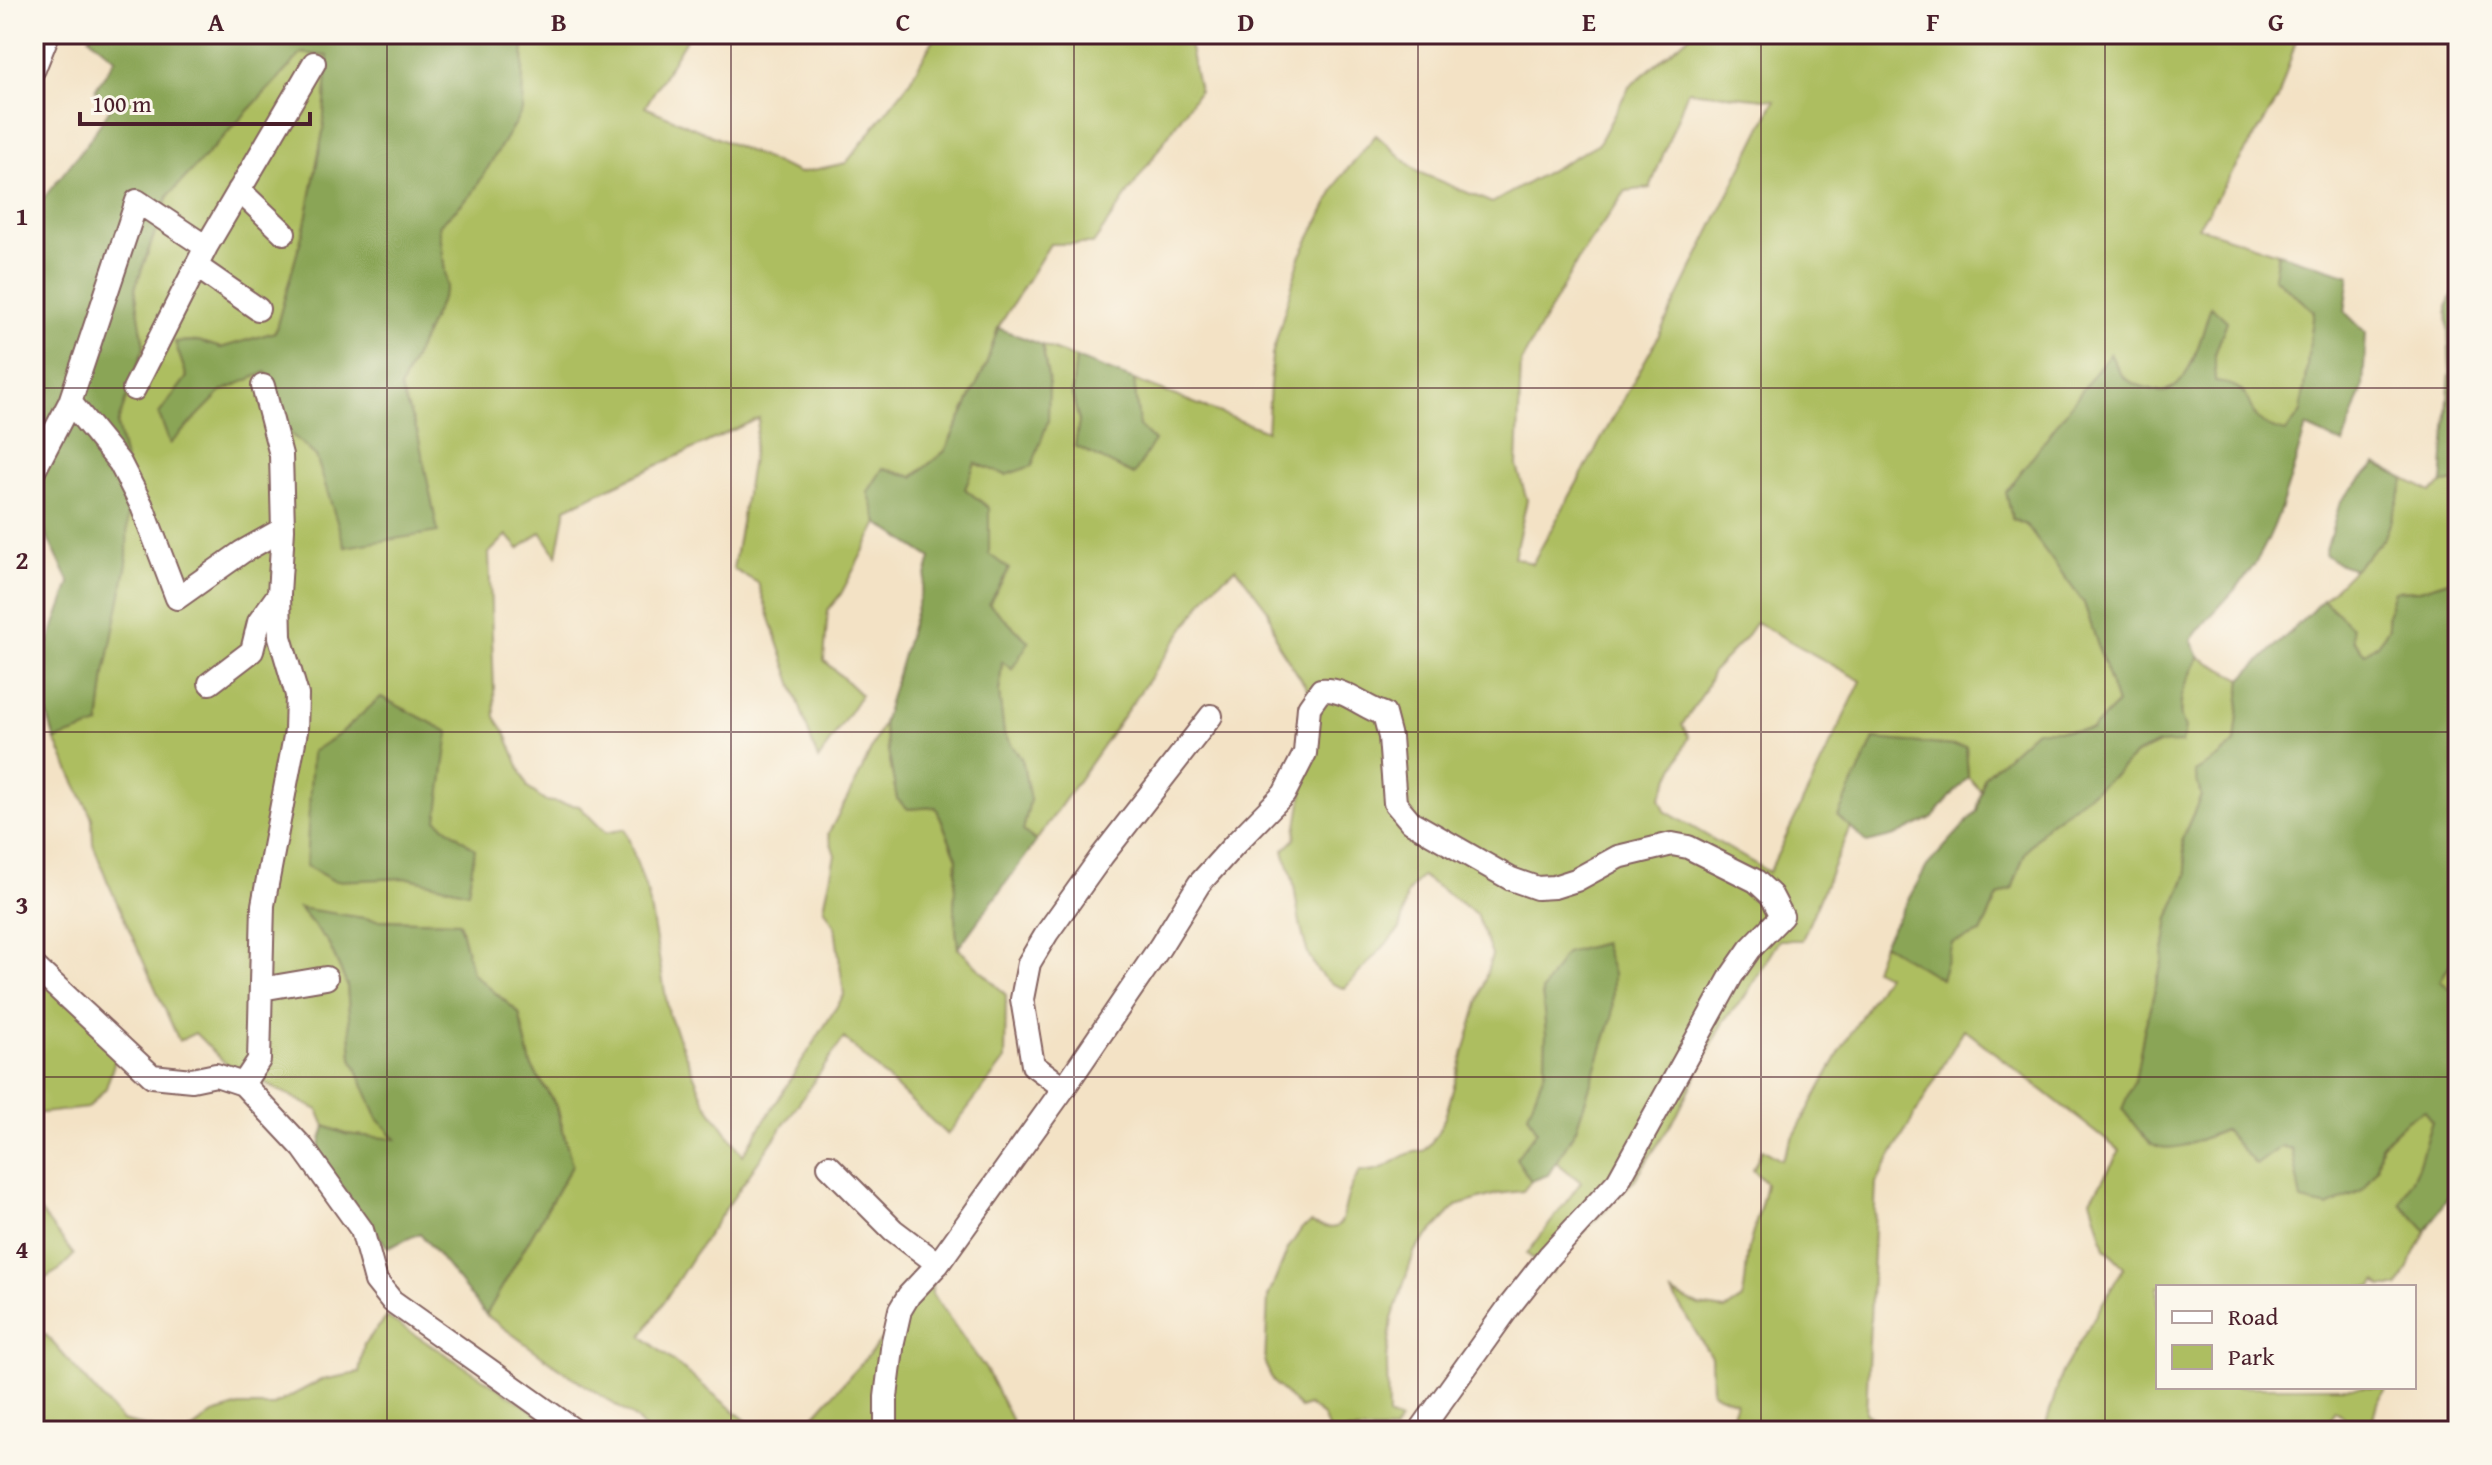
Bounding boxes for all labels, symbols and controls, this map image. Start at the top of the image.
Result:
text: A [208,2,225,41]
text: B [551,2,567,41]
text: C [896,2,910,41]
text: D [1238,2,1254,41]
text: E [1582,2,1596,41]
text: F [1926,2,1940,41]
text: G [2268,2,2284,41]
scale bar [80,76,310,126]
text: 100 m [92,86,152,121]
text: 1 [15,196,29,235]
text: 2 [15,540,29,579]
text: 3 [15,885,29,924]
text: 4 [15,1229,29,1268]
legend [2156,1285,2416,1389]
text: Road [2228,1299,2278,1334]
text: Park [2228,1339,2275,1374]

